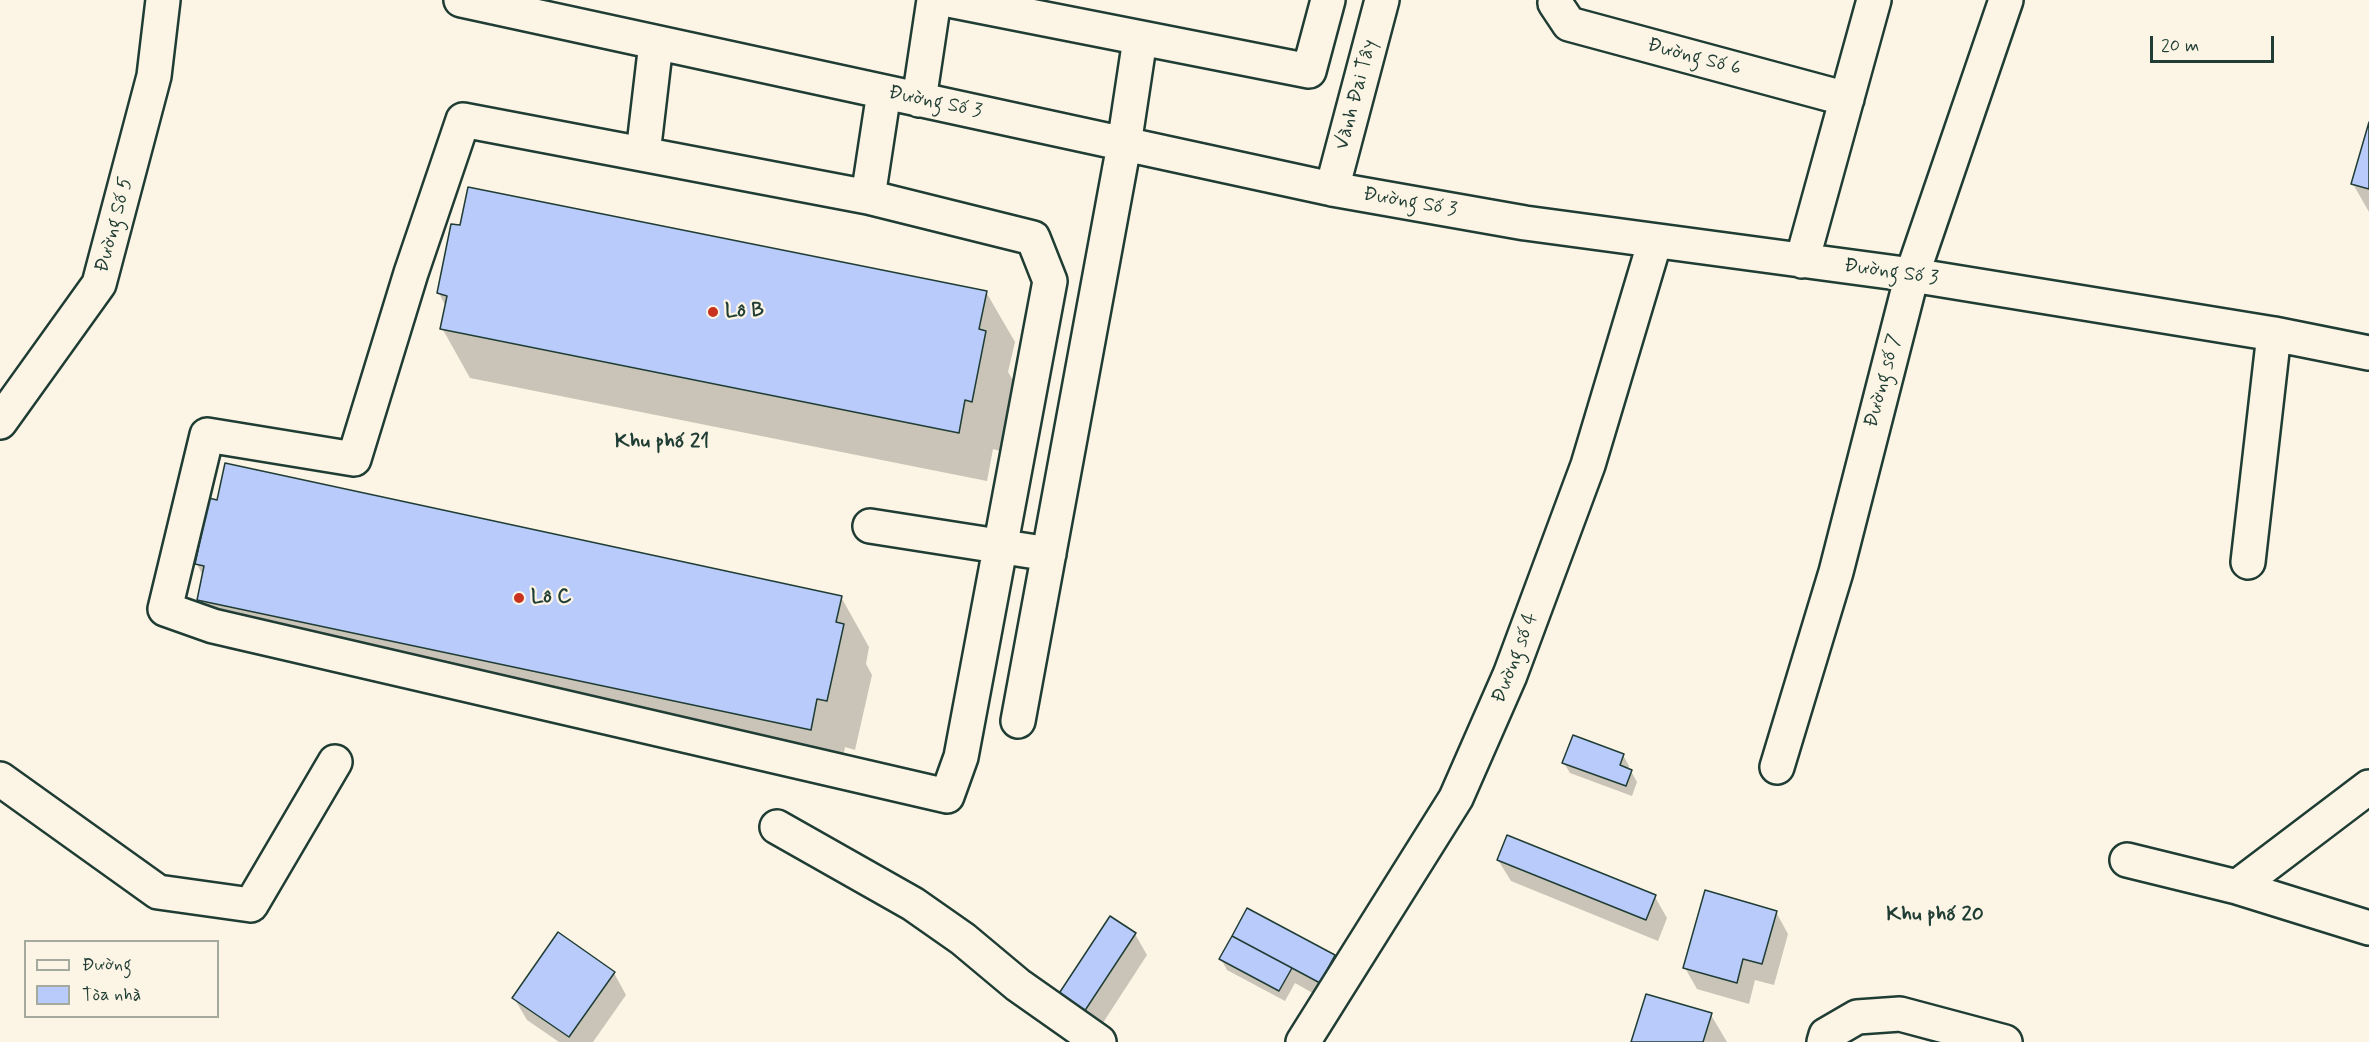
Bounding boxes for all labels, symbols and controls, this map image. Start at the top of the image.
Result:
scale bar [2153,24,2278,62]
street label: Đường Số 6 [1644,34,1744,82]
text: 20 m [2161,34,2199,58]
street label: Vành Đai Tây [1331,37,1383,153]
street label: Đường Số 3 [886,81,984,125]
street label: Đường Số 5 [91,175,139,275]
street label: Đường Số 3 [1361,183,1459,223]
street label: Đường Số 3 [1842,255,1940,291]
place label: Lô B [725,300,764,324]
marker: Lô B [706,305,720,319]
street label: Đường số 7 [1860,332,1908,430]
district label: Khu phố 21 [615,430,709,456]
place label: Lô C [531,586,571,610]
marker: Lô C [512,591,526,605]
street label: Đường số 4 [1488,609,1544,707]
district label: Khu phố 20 [1886,903,1984,929]
legend [24,940,219,1018]
text: Đường [82,953,132,977]
text: Tòa nhà [82,983,141,1007]

